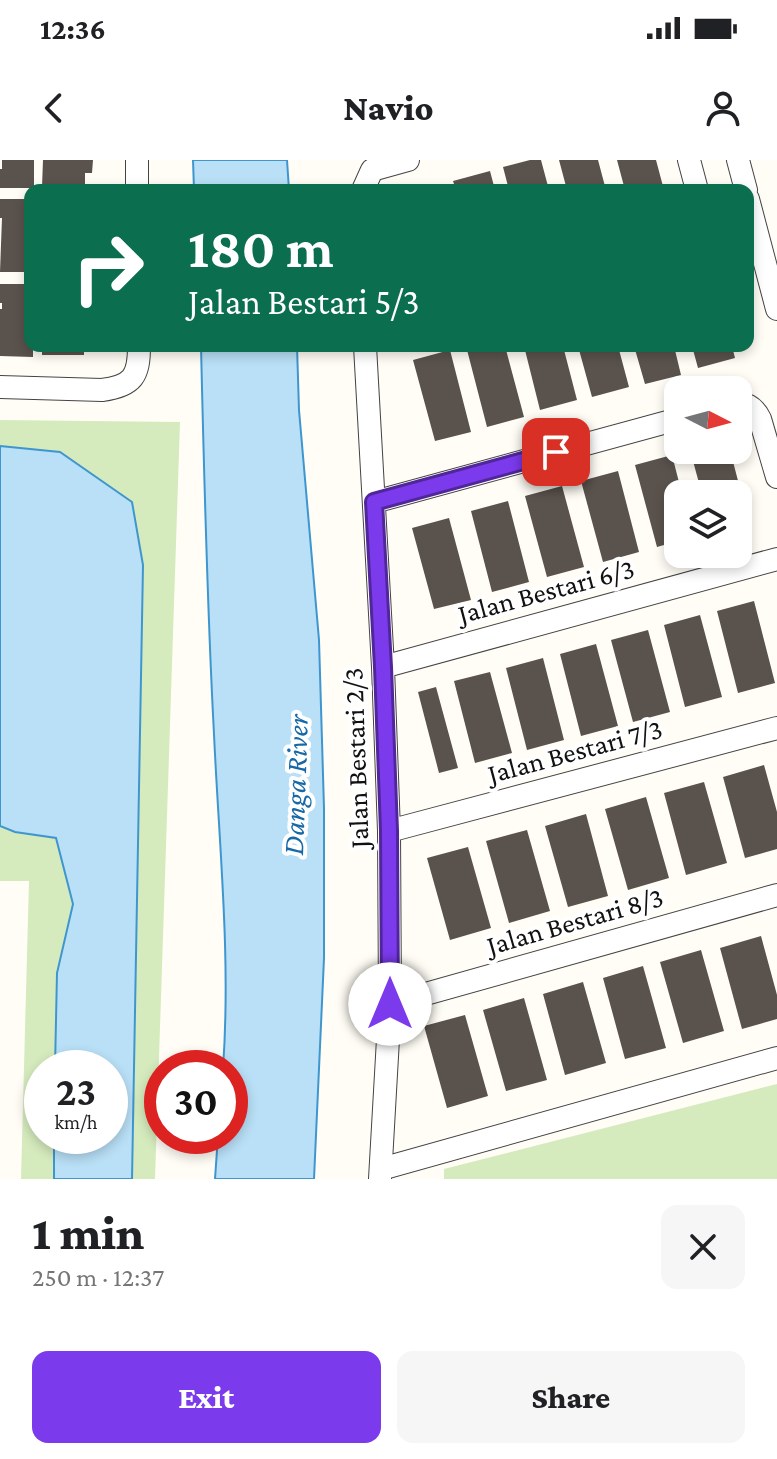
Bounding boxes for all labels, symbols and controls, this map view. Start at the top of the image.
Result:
text: 12:36 [40,12,106,45]
icon: back [32,86,76,130]
icon: person [701,86,745,130]
text: Navio [343,88,434,128]
icon: right [56,216,160,320]
text: 180 m [188,217,334,279]
text: Jalan Bestari 5/3 [188,282,420,322]
north arrow [664,376,752,464]
map controls [664,376,752,568]
pin [522,418,590,486]
icon: arrive [534,430,578,474]
button: layers [664,480,752,568]
street label: Jalan Bestari 6/3 [452,553,638,630]
street label: Jalan Bestari 2/3 [337,667,375,852]
water label: Danga River [276,712,315,856]
street label: Jalan Bestari 7/3 [481,713,666,790]
street label: Jalan Bestari 8/3 [480,881,667,962]
position arrow [348,962,432,1046]
speed limit sign: 30 [144,1050,248,1154]
text: 23 [56,1069,96,1114]
text: km/h [54,1111,98,1133]
button: close [661,1205,745,1289]
text: 1 min [32,1206,144,1259]
text: 250 m · 12:37 [32,1263,164,1292]
button: Exit [32,1351,381,1443]
button: Share [397,1351,745,1443]

